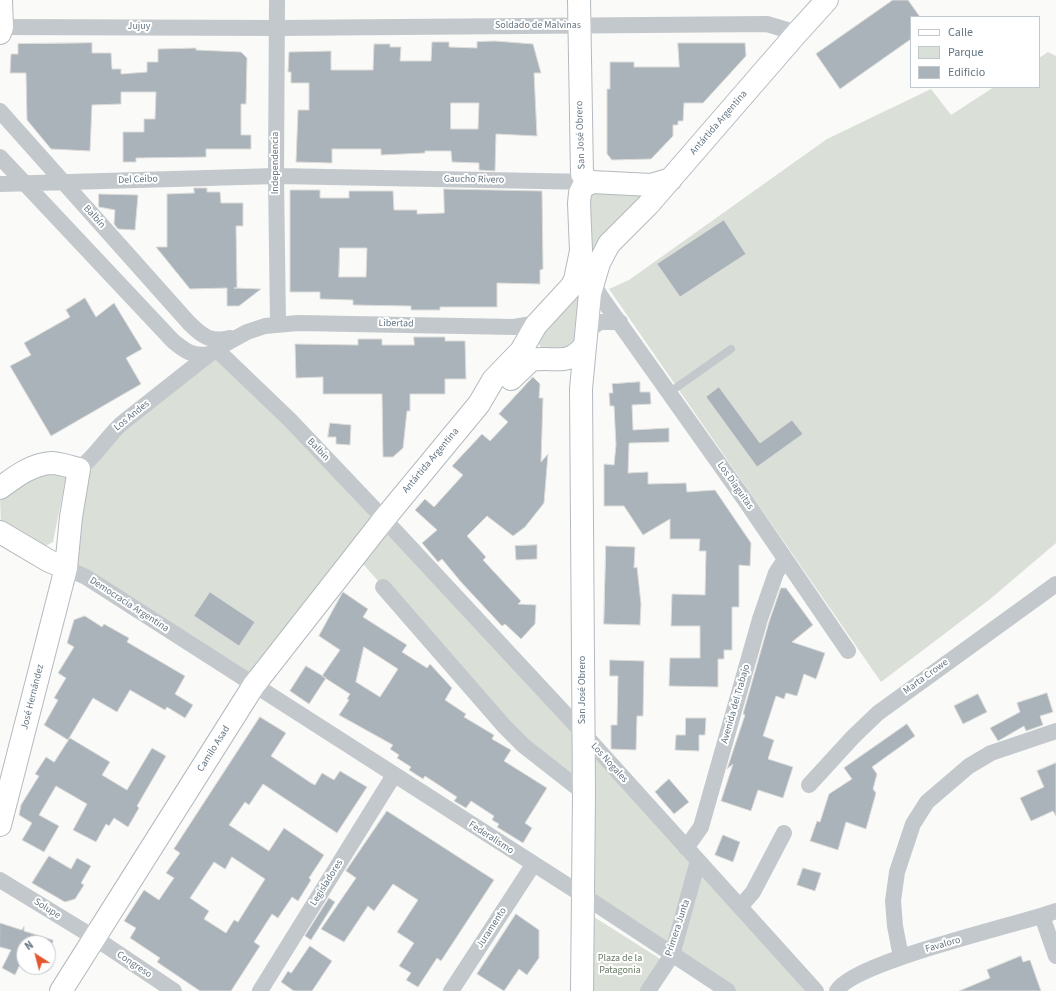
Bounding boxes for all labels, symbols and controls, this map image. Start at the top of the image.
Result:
legend [910,16,1040,88]
street label: Soldado de Malvinas [495,20,581,32]
street label: Jujuy [128,21,150,33]
text: Calle [948,24,973,41]
text: Parque [948,44,984,61]
text: Edificio [948,64,985,81]
street label: Antártida Argentina [688,88,750,158]
street label: San José Obrero [574,101,588,169]
street label: Independencia [270,132,282,194]
street label: Del Ceibo [118,173,158,187]
street label: Gaucho Rivero [444,173,504,187]
street label: Balbín [81,203,107,231]
street label: Libertad [378,318,414,330]
street label: Los Andes [112,398,152,434]
street label: Antártida Argentina [400,426,462,496]
street label: Balbín [304,436,332,464]
street label: Los Diaguitas [714,460,756,512]
street label: Democracia Argentina [87,575,171,635]
street label: San José Obrero [577,656,589,724]
street label: Marta Crowe [901,657,951,697]
street label: José Hernández [19,663,47,731]
street label: Avenida del Trabajo [719,663,753,745]
street label: Camilo Asad [195,724,233,774]
street label: Los Nogales [588,740,630,786]
street label: Federalismo [466,819,516,857]
street label: Legisladores [308,858,346,908]
street label: Solupe [31,896,63,922]
street label: Primera Junta [663,898,693,958]
street label: Juramento [474,905,510,951]
street label: Favaloro [924,934,962,956]
north arrow [16,935,56,975]
text: N [22,937,37,954]
street label: Congreso [114,949,154,981]
park label: Plaza de la Patagonia [598,953,642,976]

